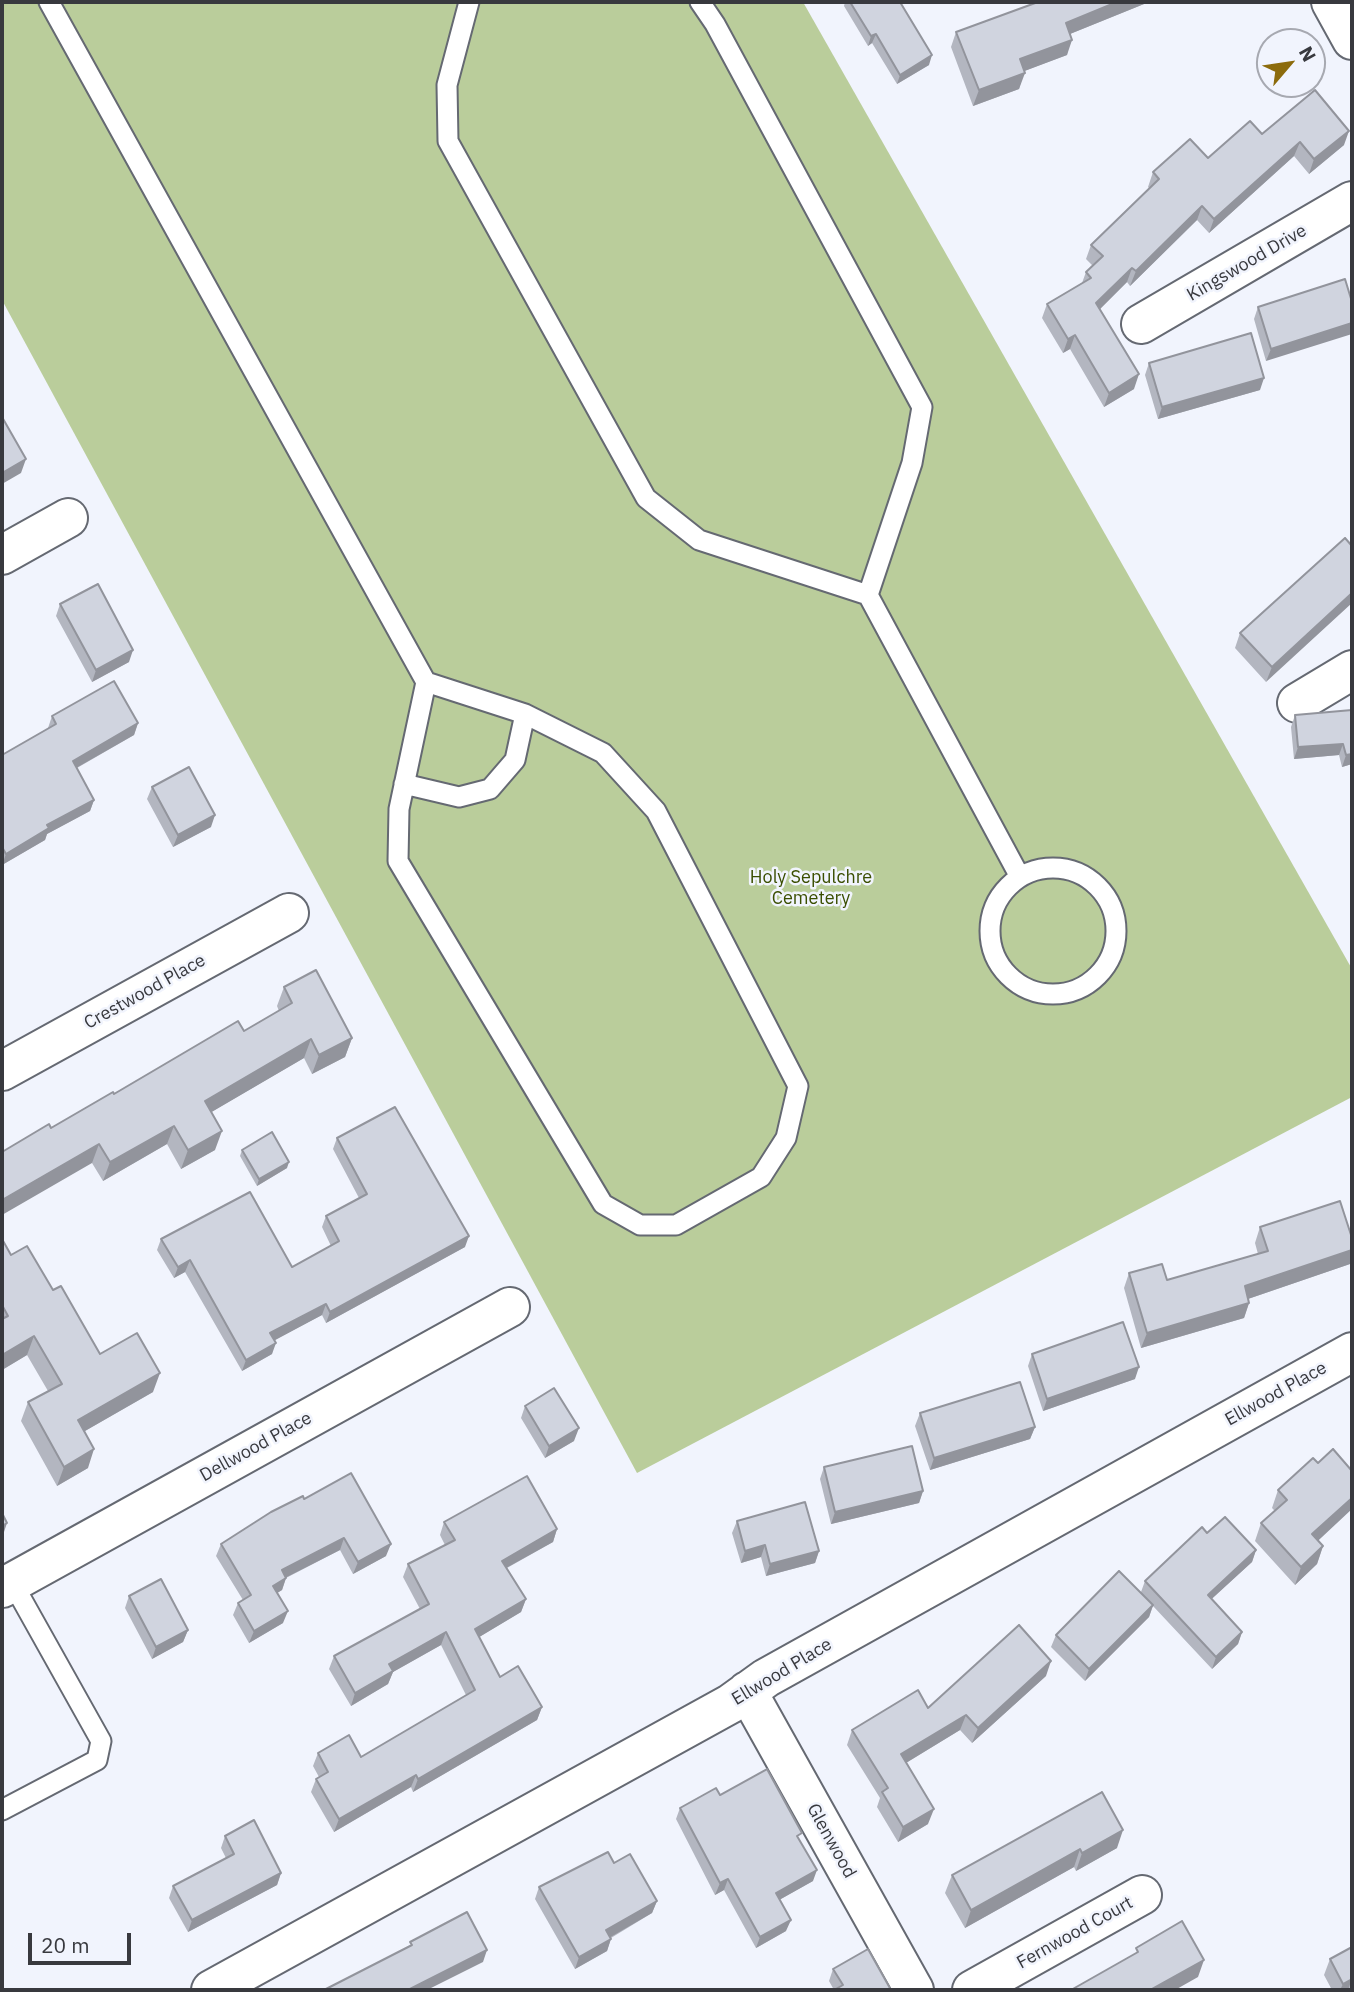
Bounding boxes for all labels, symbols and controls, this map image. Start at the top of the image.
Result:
north arrow [1256,28,1326,98]
text: N [1294,42,1321,66]
street label: Kingswood Drive [1183,220,1311,306]
park label: Holy Sepulchre Cemetery [750,867,872,910]
street label: Crestwood Place [81,950,209,1034]
street label: Ellwood Place [1221,1357,1331,1431]
street label: Dellwood Place [196,1407,316,1487]
street label: Ellwood Place [728,1634,836,1710]
street label: Glenwood [802,1800,860,1882]
street label: Fernwood Court [1013,1892,1137,1974]
scale bar [32,1918,135,1962]
text: 20 m [41,1931,90,1959]

